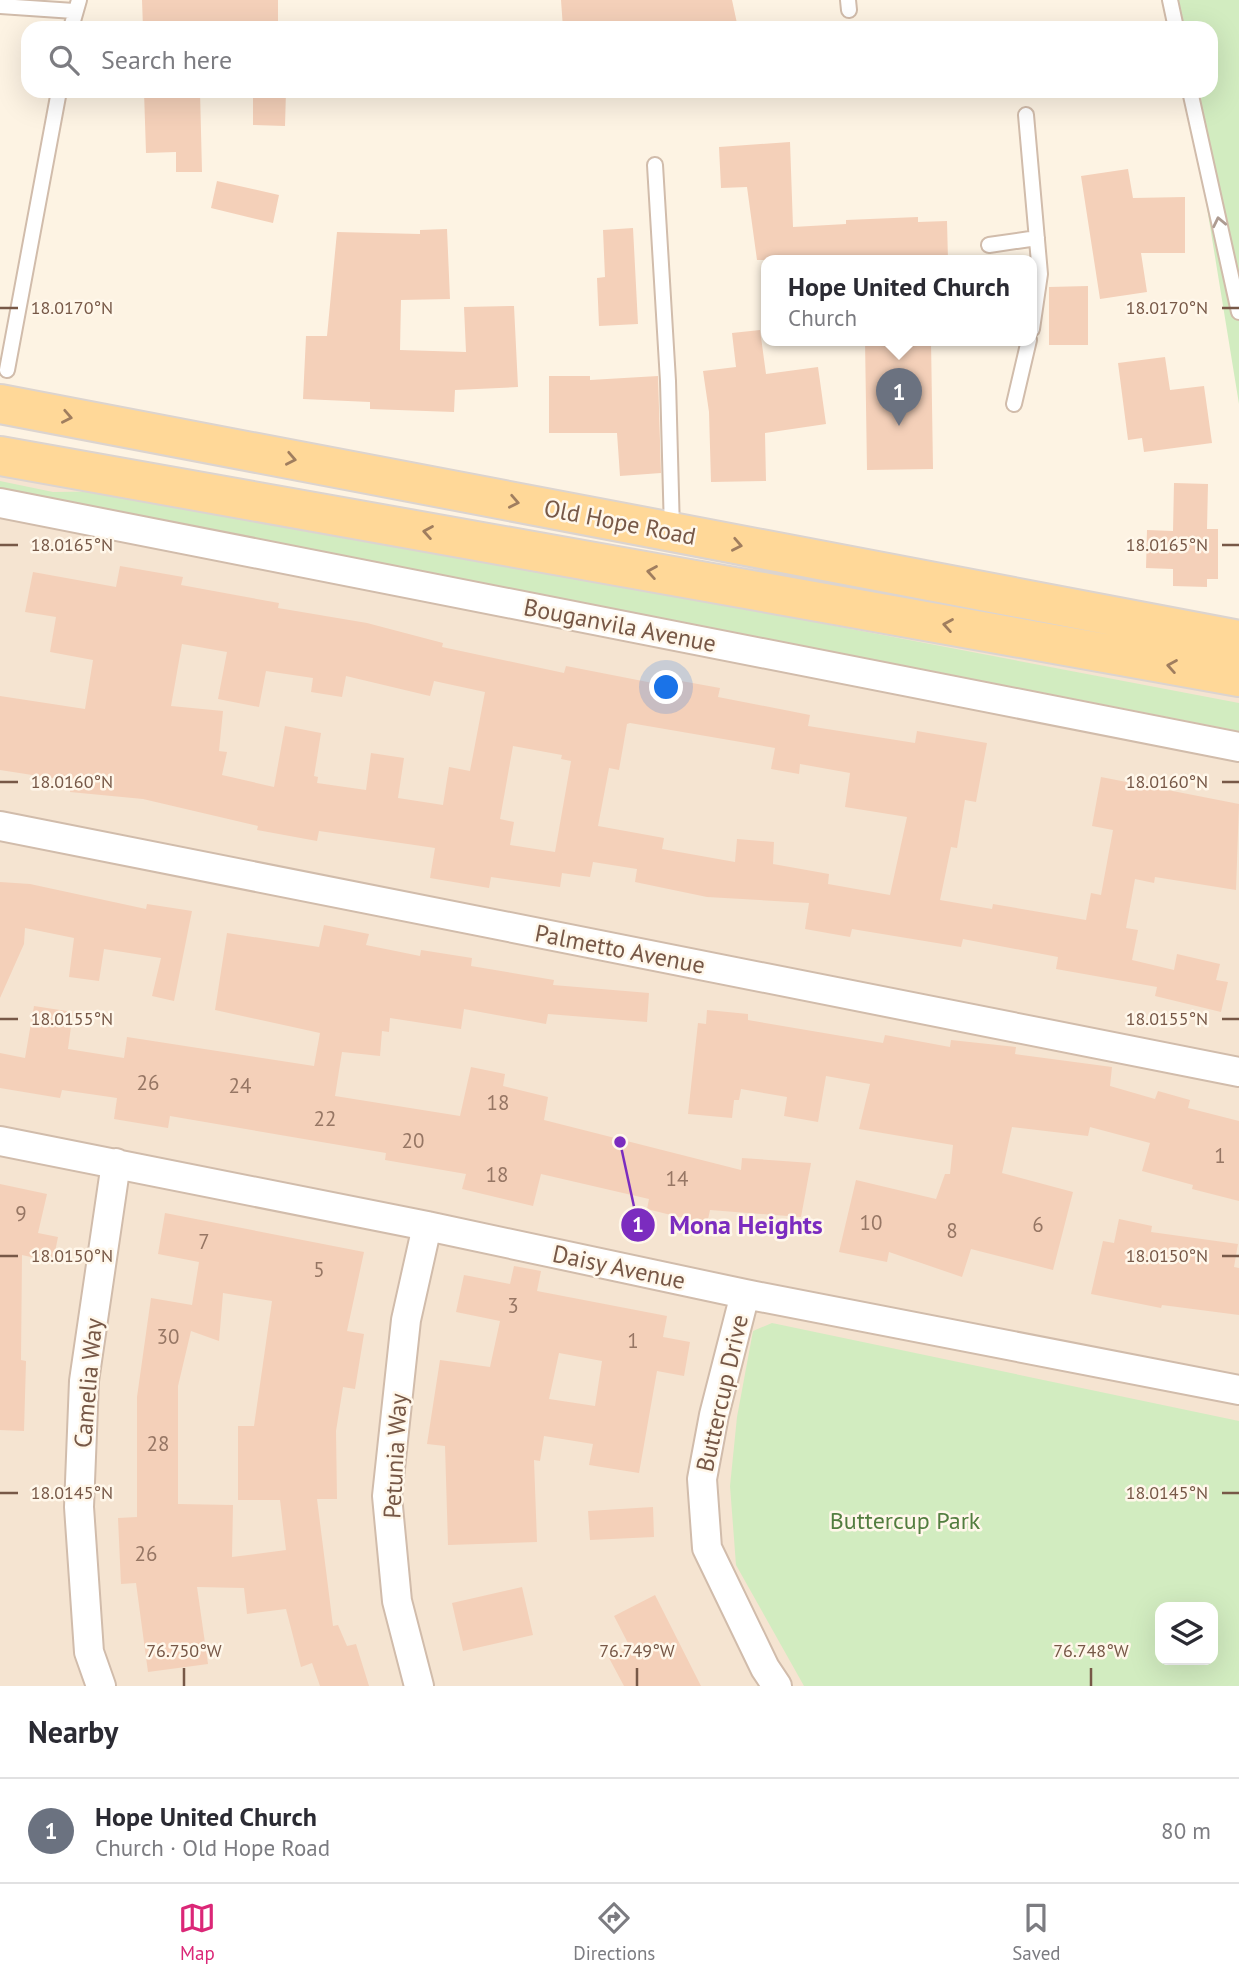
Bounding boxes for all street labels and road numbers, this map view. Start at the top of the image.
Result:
street label: Old Hope Road [541,492,699,552]
street label: Bouganvila Avenue [521,591,719,659]
street label: Palmetto Avenue [532,917,708,981]
street label: Daisy Avenue [550,1238,688,1296]
street label: Buttercup Drive [689,1311,755,1475]
street label: Camelia Way [67,1317,109,1449]
street label: Petunia Way [376,1393,414,1519]

